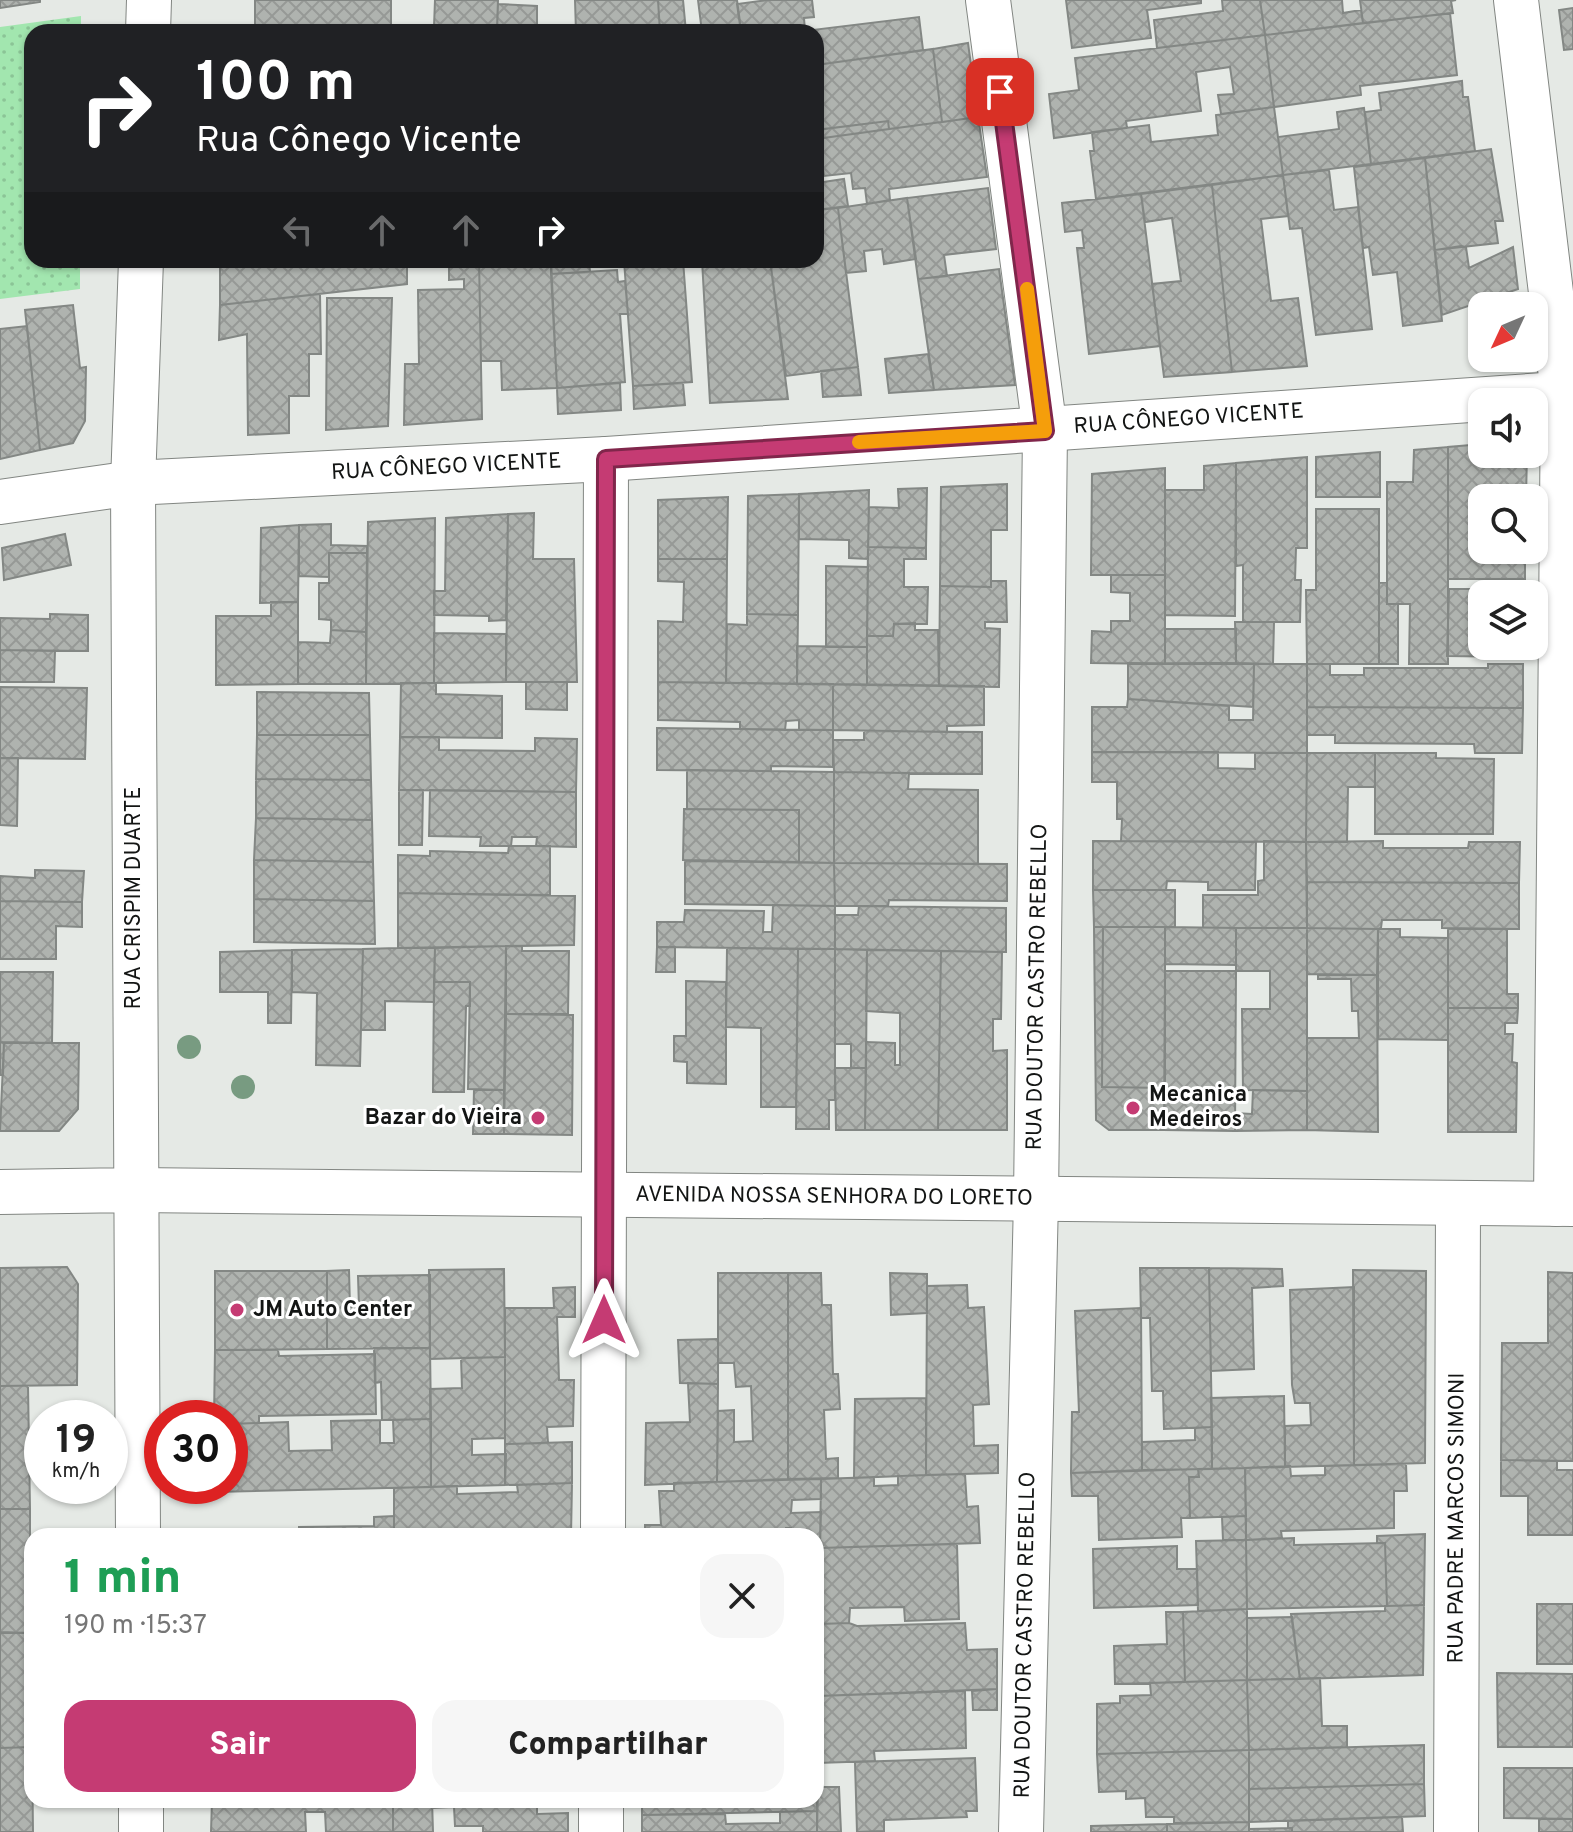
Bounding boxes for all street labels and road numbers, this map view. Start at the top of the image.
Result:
street label: RUA CÔNEGO VICENTE [1073,398,1305,441]
street label: RUA CÔNEGO VICENTE [330,448,562,486]
street label: RUA CRISPIM DUARTE [121,787,148,1009]
street label: RUA DOUTOR CASTRO REBELLO [1022,823,1054,1151]
street label: AVENIDA NOSSA SENHORA DO LORETO [635,1181,1033,1212]
street label: RUA PADRE MARCOS SIMONI [1443,1372,1471,1664]
street label: RUA DOUTOR CASTRO REBELLO [1010,1471,1042,1799]

